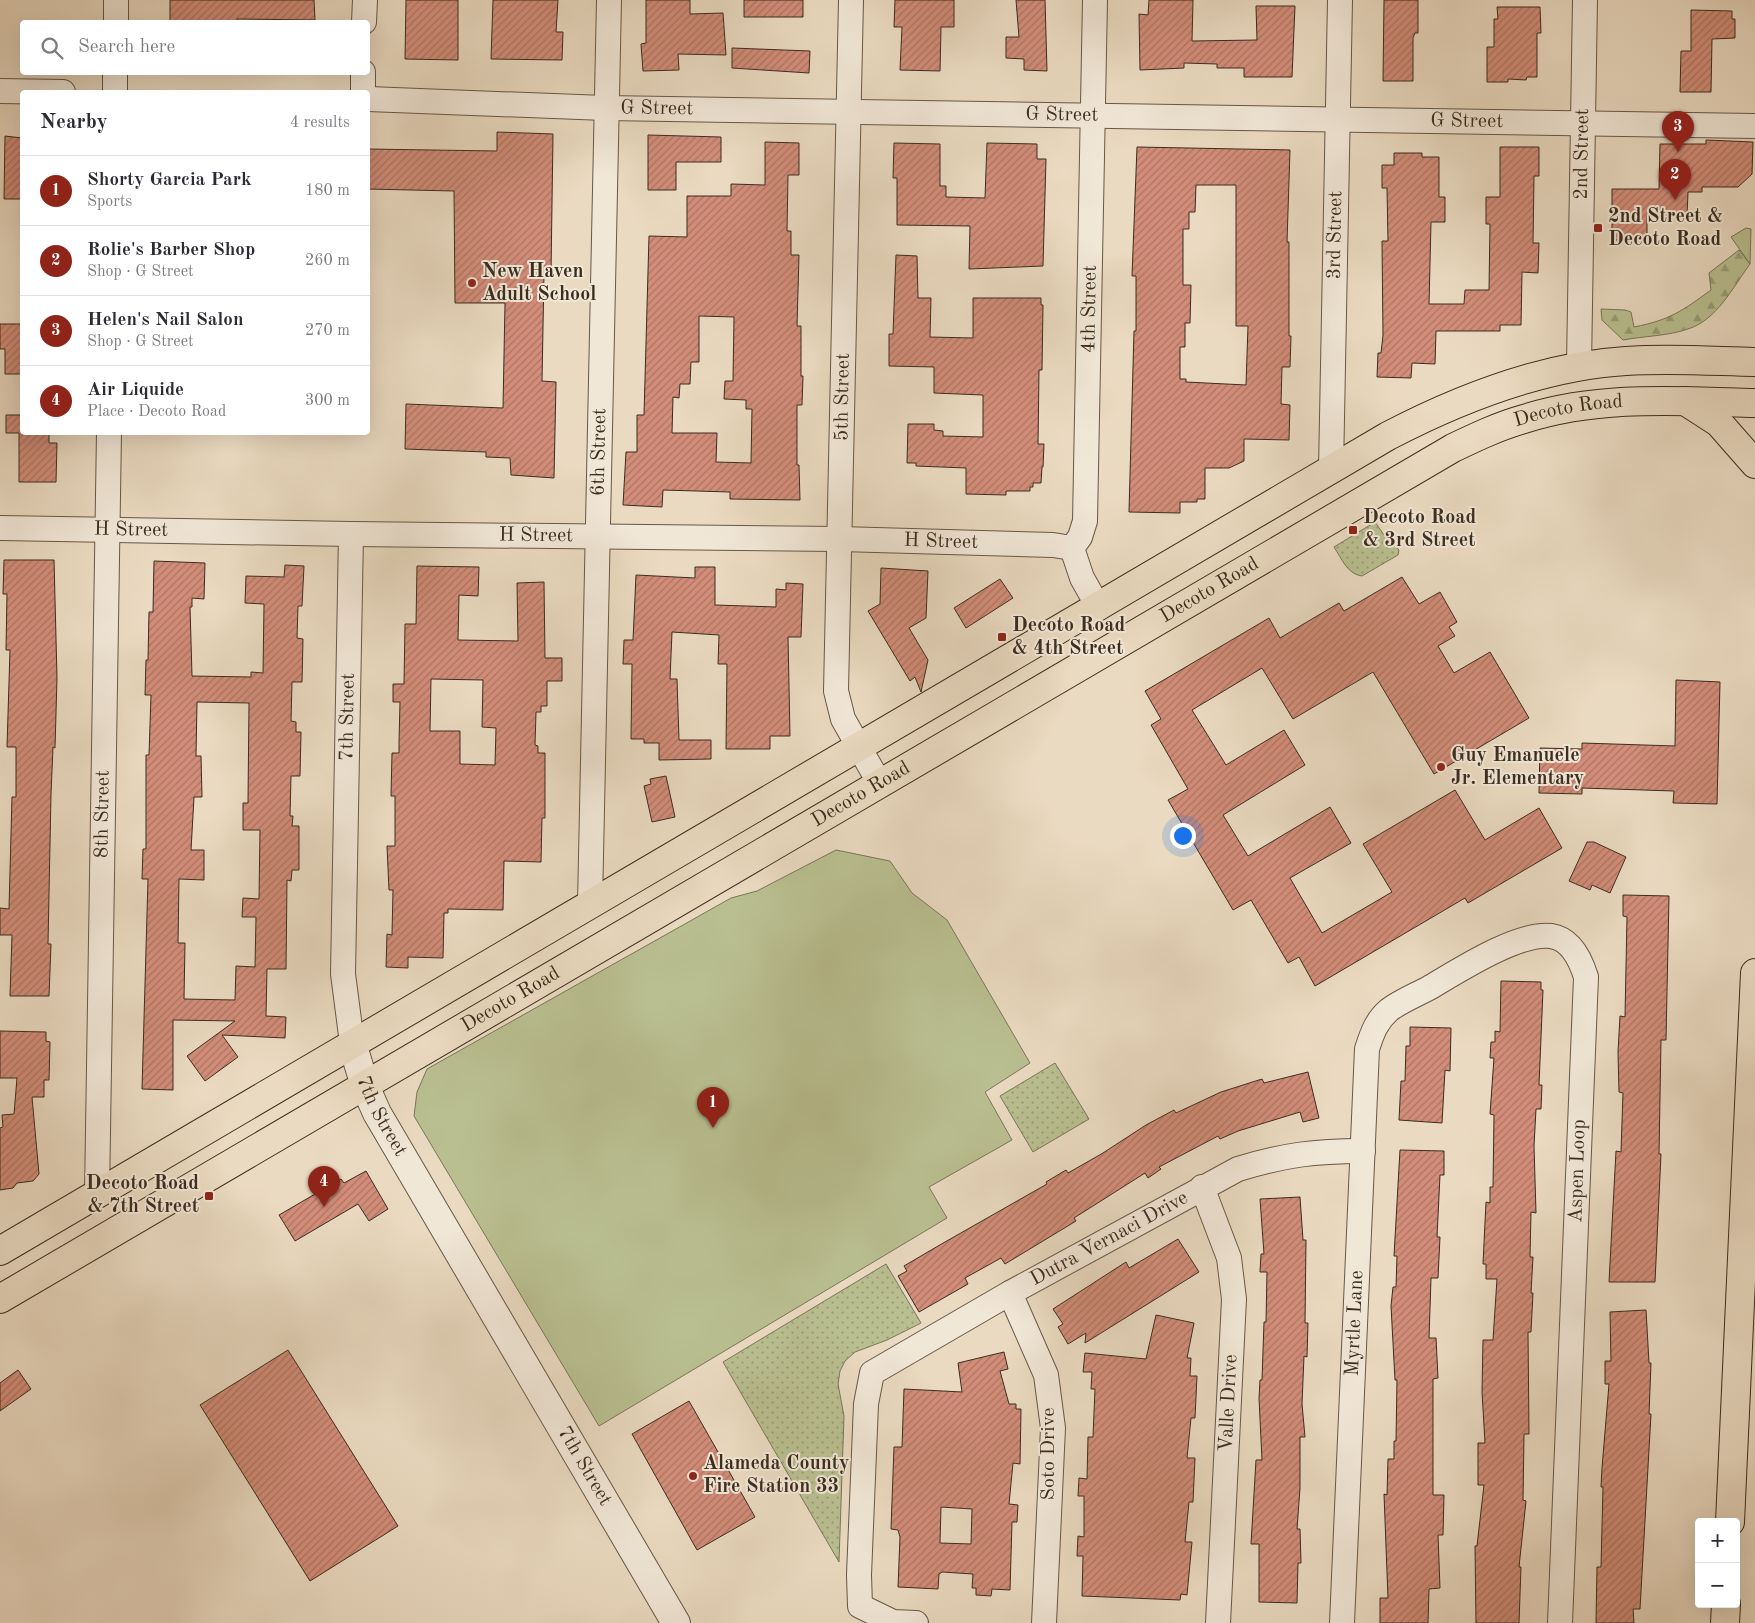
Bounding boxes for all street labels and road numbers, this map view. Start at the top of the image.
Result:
street label: G Street [620,98,693,119]
street label: G Street [1025,105,1098,126]
street label: 2nd Street [1572,108,1593,200]
street label: G Street [1430,111,1503,132]
street label: 3rd Street [1325,190,1346,280]
street label: 4th Street [1079,265,1101,353]
street label: 5th Street [832,353,854,441]
street label: Decoto Road [1512,392,1624,431]
street label: 6th Street [589,408,610,496]
street label: H Street [94,520,168,541]
street label: H Street [499,526,573,546]
street label: H Street [903,531,978,553]
street label: Decoto Road [1157,554,1263,627]
street label: 7th Street [337,673,359,761]
street label: Decoto Road [808,758,914,831]
street label: 8th Street [92,770,114,858]
street label: Decoto Road [458,963,564,1036]
street label: 7th Street [353,1074,410,1160]
street label: Aspen Loop [1566,1119,1590,1223]
street label: Dutra Vernaci Drive [1027,1188,1192,1290]
street label: Myrtle Lane [1343,1270,1367,1377]
street label: Valle Drive [1216,1354,1242,1452]
street label: Soto Drive [1039,1408,1059,1500]
street label: 7th Street [553,1423,615,1509]

